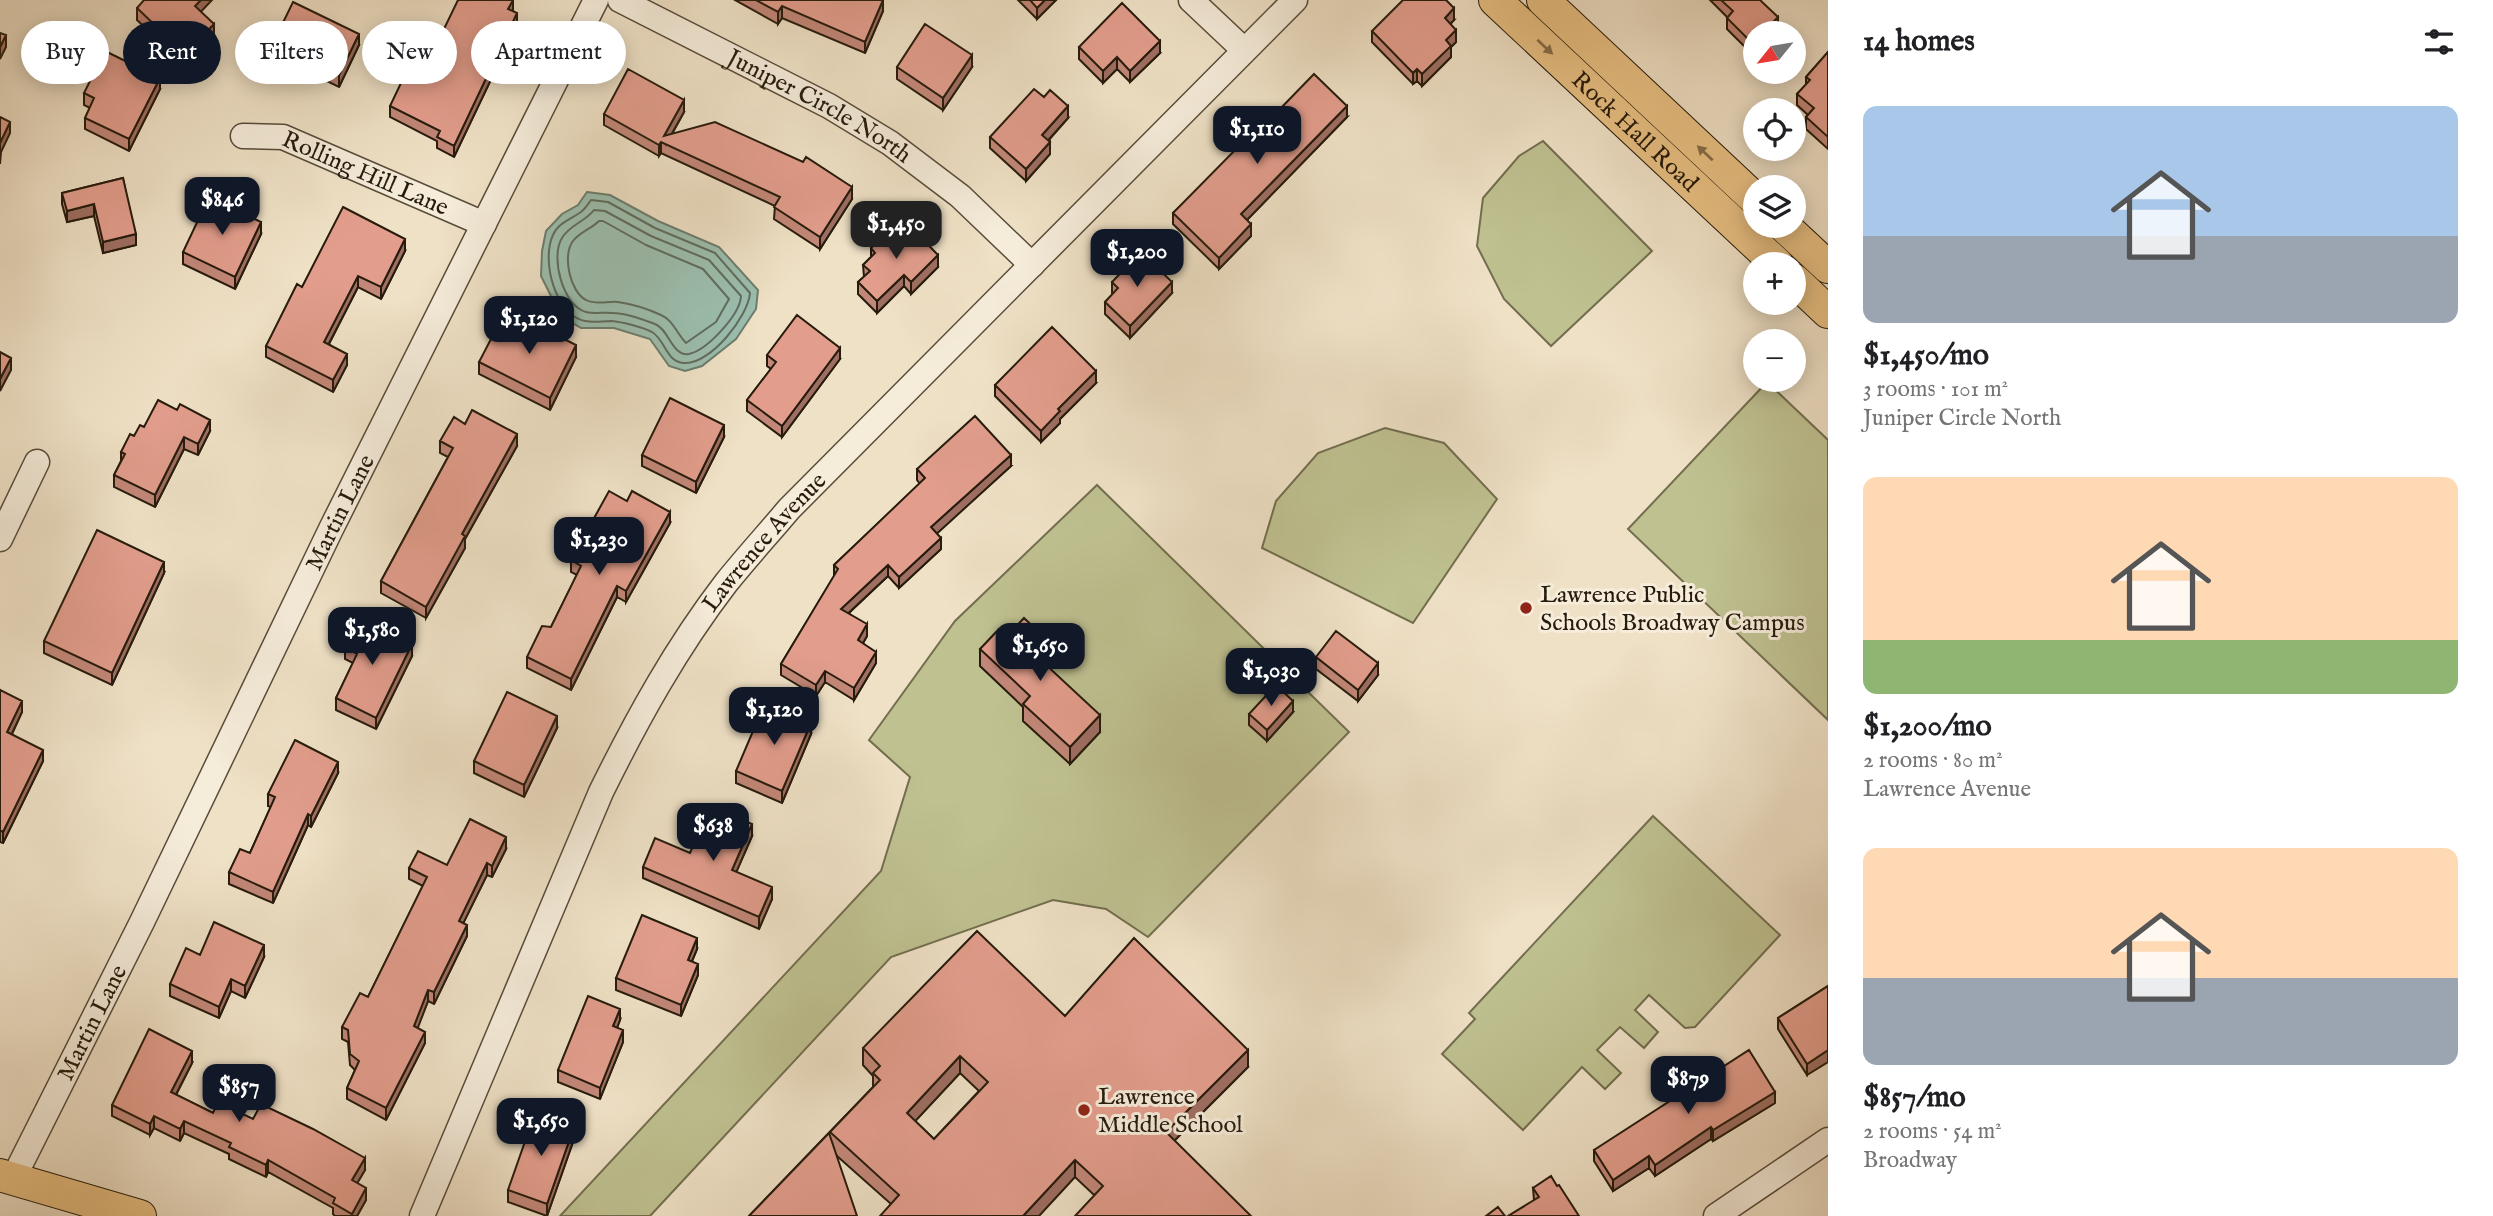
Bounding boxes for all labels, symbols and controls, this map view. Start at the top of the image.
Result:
chip: Buy [21,21,109,84]
chip: Rent [123,21,221,84]
chip: Filters [235,21,348,84]
chip: New [362,21,457,84]
chip: Apartment [471,21,626,84]
north arrow [1743,21,1806,84]
map controls [1743,21,1806,392]
text: 14 homes [1863,23,1975,61]
icon: filters [2420,23,2458,61]
one-way arrow [1536,38,1553,54]
street label: Juniper Circle North [719,42,918,171]
street label: Rock Hall Road [1564,65,1704,200]
button: locate [1743,98,1806,161]
pin: $1,110 [1200,106,1314,166]
text: $1,110 [1229,114,1285,143]
street label: Rolling Hill Lane [277,124,453,224]
one-way arrow [1697,144,1714,161]
icon: home [2098,152,2224,278]
button: layers [1743,175,1806,238]
pin: $846 [181,177,263,237]
text: $846 [201,185,243,214]
pin: $1,450 [839,202,953,261]
text: $1,450 [867,209,925,238]
pin: $1,200 [1080,230,1194,289]
text: $1,200 [1107,237,1167,266]
button: + [1743,252,1806,315]
pin: $1,120 [472,296,586,356]
text: $1,120 [500,304,558,333]
button: − [1743,329,1806,392]
text: $1,450/mo [1863,337,1989,375]
text: 3 rooms · 101 m² [1863,375,2008,404]
text: Juniper Circle North [1863,404,2061,433]
street label: Martin Lane [299,450,383,576]
street label: Lawrence Avenue [696,466,834,619]
pin: $1,230 [542,518,656,577]
icon: home [2098,523,2224,649]
text: $1,230 [570,525,628,554]
place label: Lawrence Public Schools Broadway Campus [1540,580,1805,639]
marker: Lawrence Public Schools Broadway Campus [1518,600,1534,616]
pin: $1,580 [315,608,429,667]
text: $1,580 [344,615,400,644]
pin: $1,650 [983,624,1097,683]
text: $1,650 [1012,631,1068,660]
pin: $1,030 [1214,648,1328,708]
text: $1,030 [1242,656,1300,685]
pin: $1,120 [717,688,831,747]
text: $1,120 [745,695,803,724]
text: $1,200/mo [1863,708,1992,746]
text: 2 rooms · 80 m² [1863,746,2003,775]
text: Lawrence Avenue [1863,775,2031,804]
pin: $638 [672,804,754,863]
text: $638 [693,811,733,840]
icon: home [2098,894,2224,1020]
street label: Martin Lane [51,960,135,1086]
pin: $879 [1647,1056,1729,1116]
pin: $857 [198,1064,280,1124]
text: $879 [1667,1064,1709,1093]
text: $857 [219,1072,259,1101]
text: $857/mo [1863,1079,1966,1117]
place label: Lawrence Middle School [1098,1082,1243,1141]
pin: $1,650 [484,1098,598,1158]
marker: Lawrence Middle School [1076,1102,1092,1118]
text: $1,650 [513,1106,569,1135]
text: 2 rooms · 54 m² [1863,1117,2002,1146]
text: Broadway [1863,1146,1957,1175]

